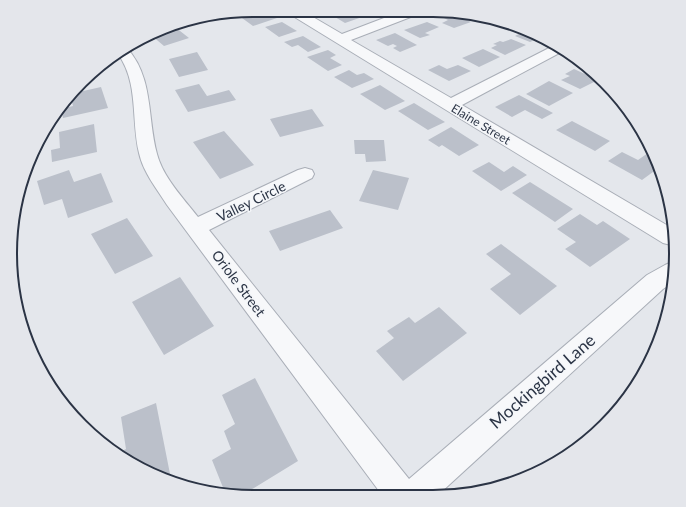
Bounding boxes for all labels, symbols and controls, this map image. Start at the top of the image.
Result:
street label: Elaine Street [449,101,514,148]
street label: Valley Circle [214,177,288,225]
street label: Oriole Street [209,246,269,320]
street label: Mockingbird Lane [485,329,599,433]

